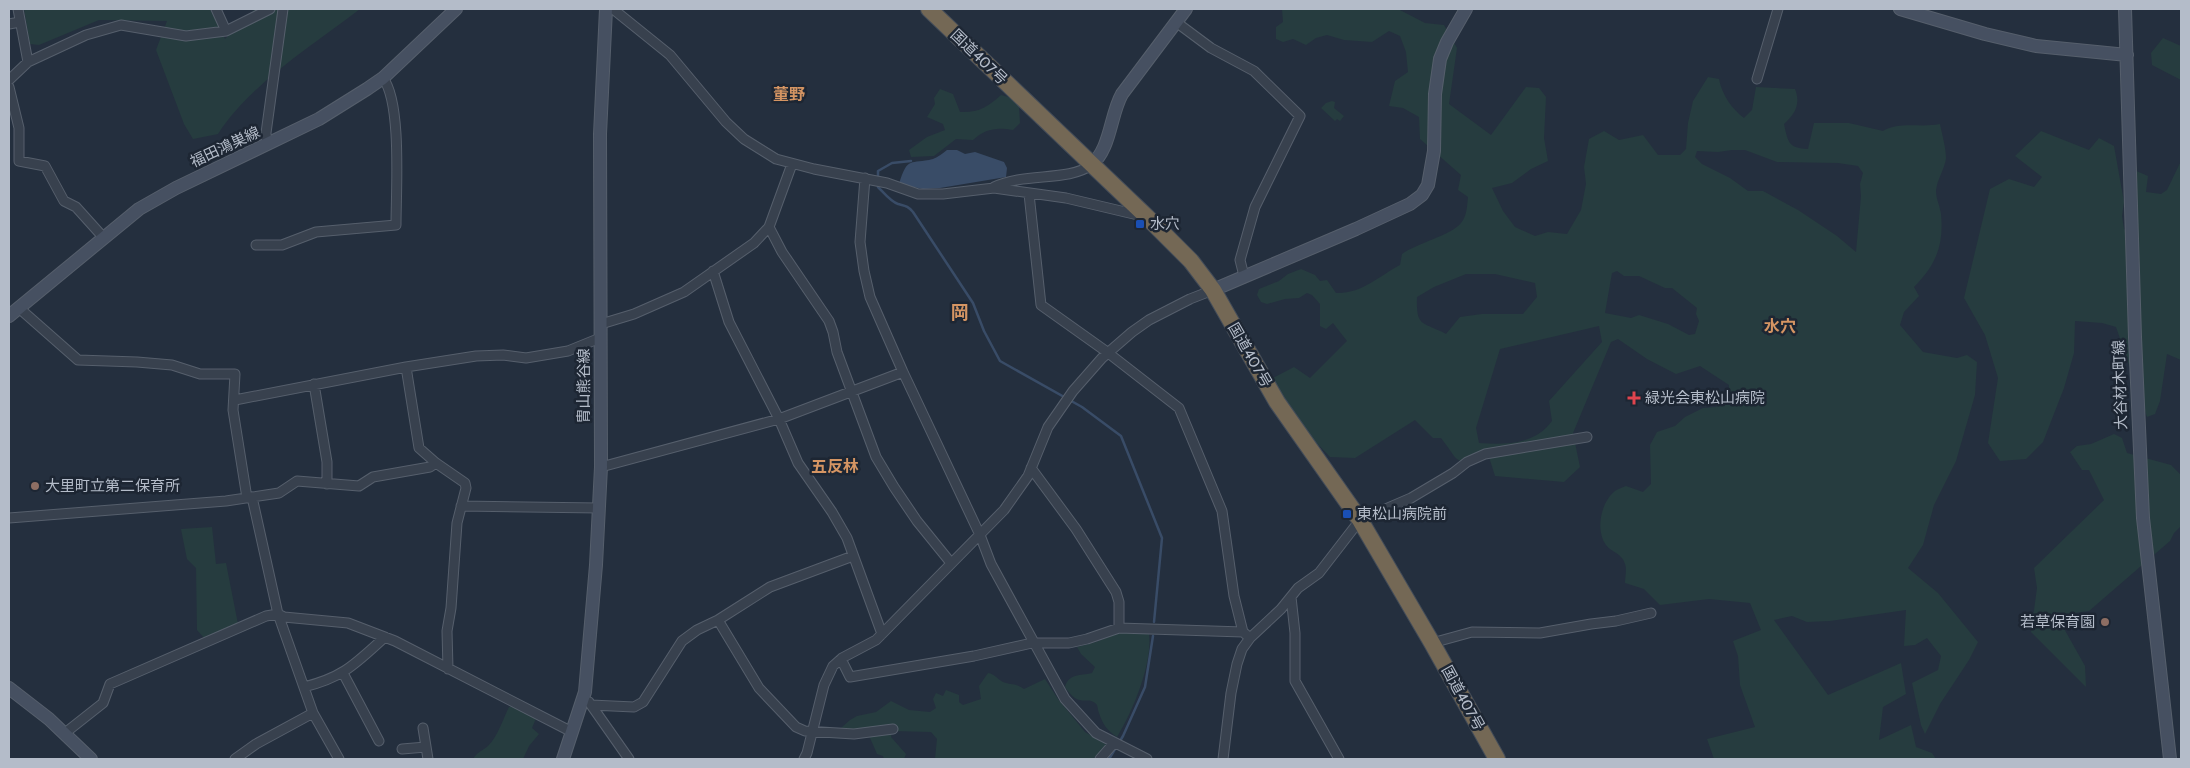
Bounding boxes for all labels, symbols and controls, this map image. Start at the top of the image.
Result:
street label: 国道407号 [947,26,1011,88]
district label: 董野 [773,85,805,104]
street label: 福田鴻巣線 [187,123,263,171]
place label: 水穴 [1150,215,1180,233]
marker: 水穴 [1134,218,1146,230]
district label: 岡 [951,302,969,324]
district label: 水穴 [1764,317,1796,336]
street label: 国道407号 [1224,320,1276,390]
street label: 大谷材木町線 [2109,340,2131,430]
street label: 胄山熊谷線 [575,348,593,424]
place label: 緑光会東松山病院 [1645,389,1765,407]
marker: 緑光会東松山病院 [1627,391,1641,405]
district label: 五反林 [811,457,859,476]
place label: 大里町立第二保育所 [45,477,180,495]
marker: 大里町立第二保育所 [29,480,41,492]
place label: 東松山病院前 [1357,505,1447,523]
marker: 東松山病院前 [1341,508,1353,520]
place label: 若草保育園 [2020,613,2095,631]
marker: 若草保育園 [2099,616,2111,628]
street label: 国道407号 [1438,662,1488,734]

